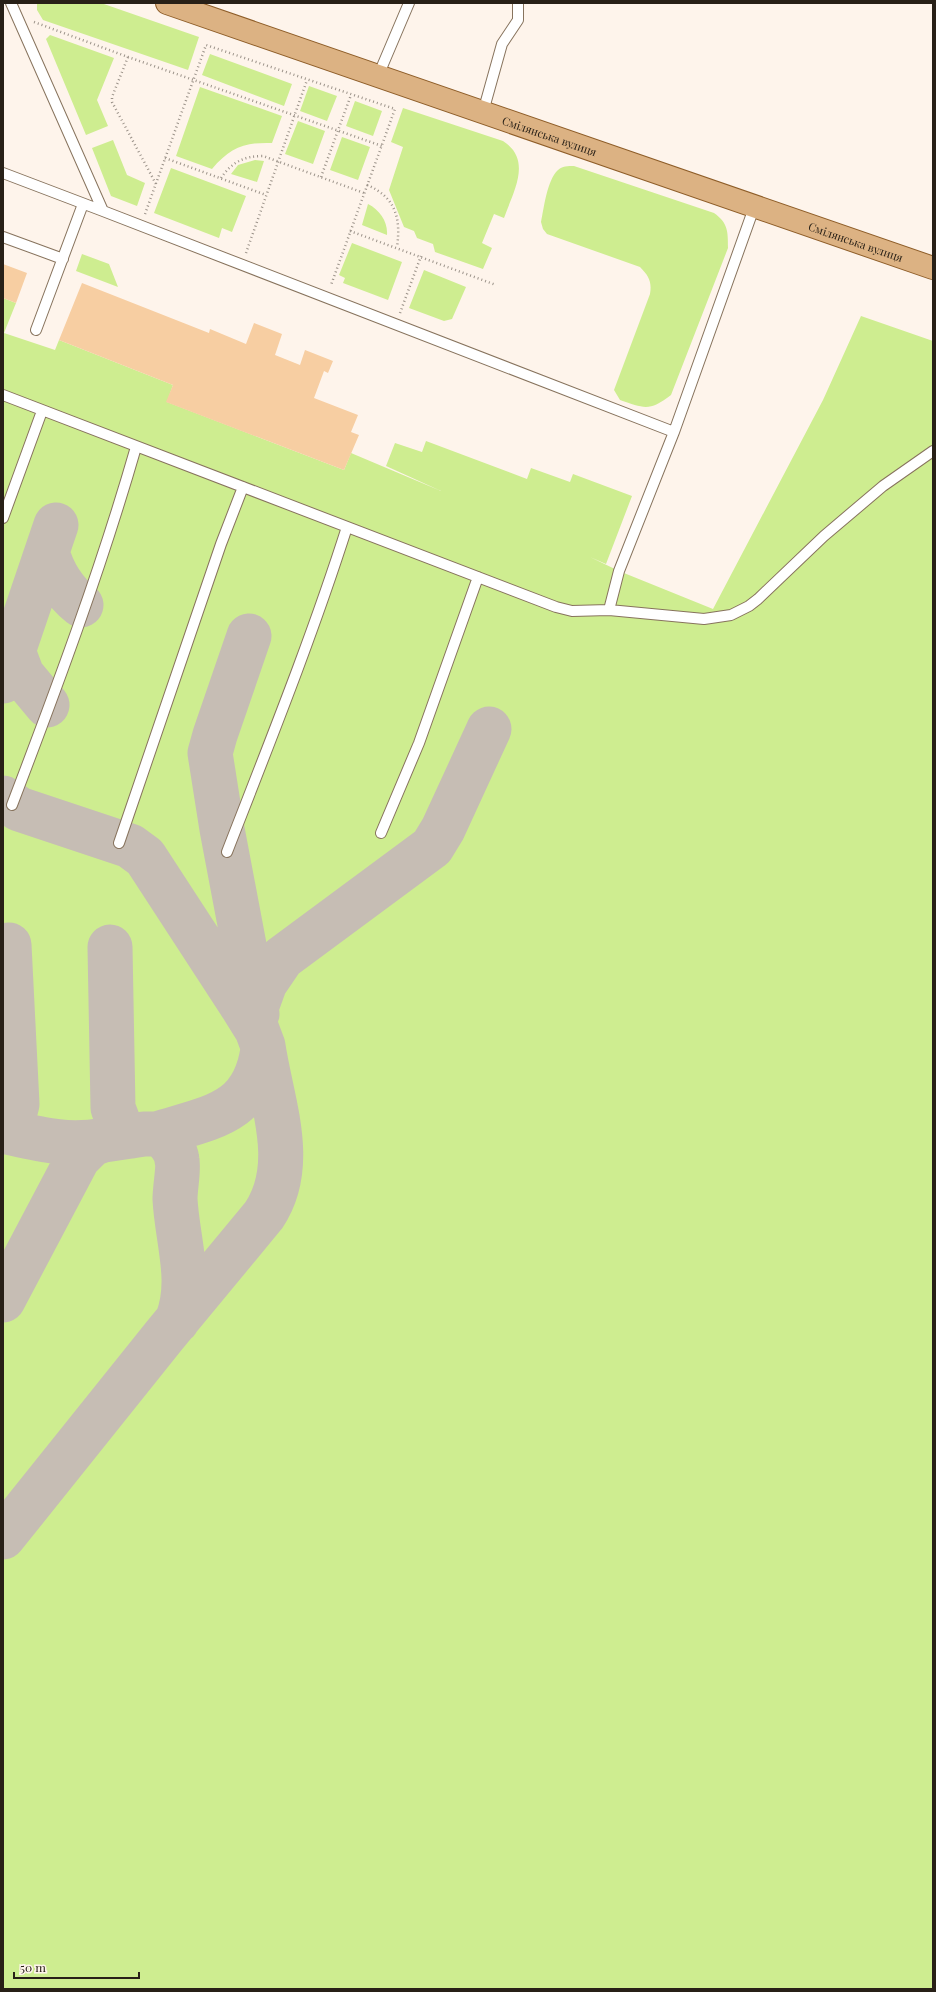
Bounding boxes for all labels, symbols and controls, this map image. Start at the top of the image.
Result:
street label: Смілянська вулиця [500,112,599,159]
street label: Смілянська вулиця [807,218,905,265]
scale bar [14,1954,139,1980]
text: 50 m [20,1959,46,1975]

